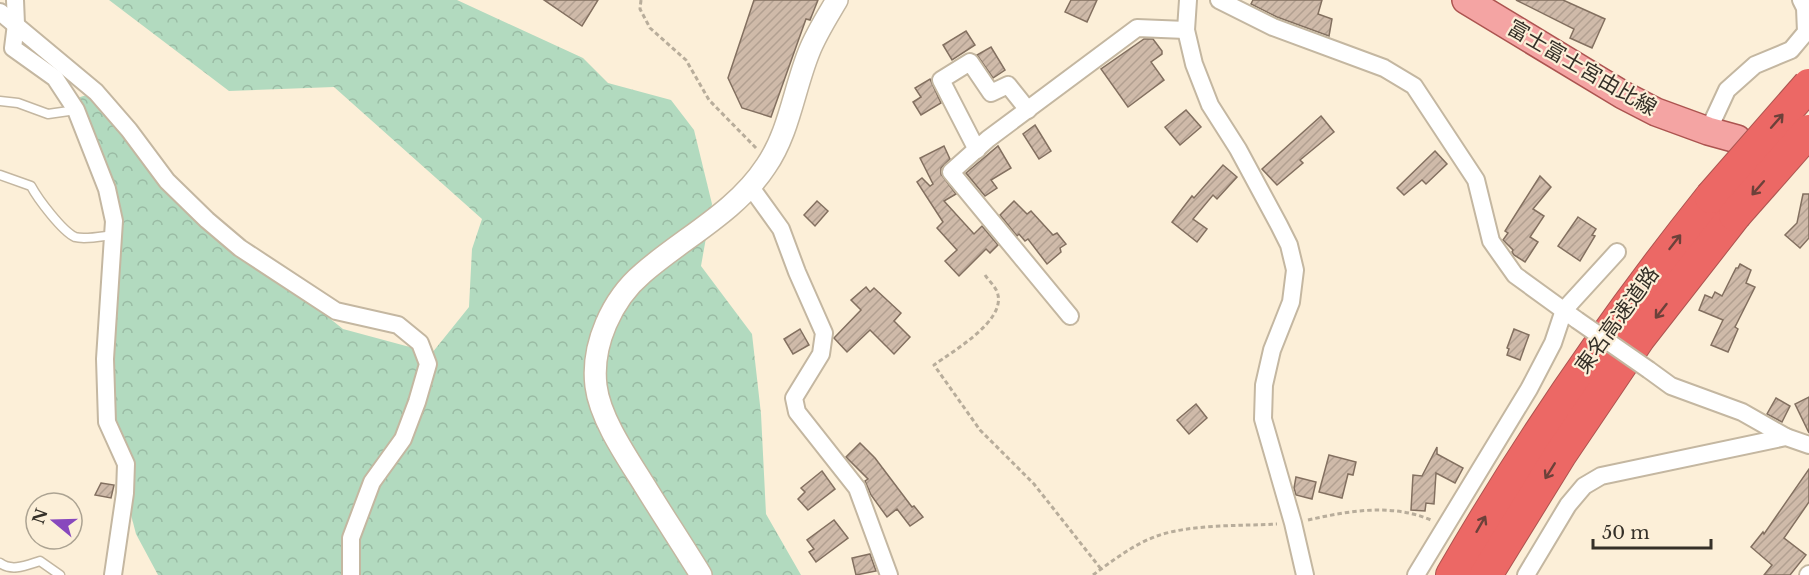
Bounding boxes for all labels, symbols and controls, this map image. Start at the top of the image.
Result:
street label: 富士富士宮由比線 [1503,15,1661,121]
one-way arrow [1770,114,1784,129]
one-way arrow [1751,181,1765,196]
one-way arrow [1668,234,1681,250]
street label: 東名高速道路 [1569,261,1665,379]
one-way arrow [1654,303,1667,319]
one-way arrow [1543,462,1555,479]
north arrow [24,491,84,551]
text: N [28,506,52,526]
scale bar [1593,512,1712,550]
one-way arrow [1476,516,1488,533]
text: 50 m [1602,522,1650,544]

